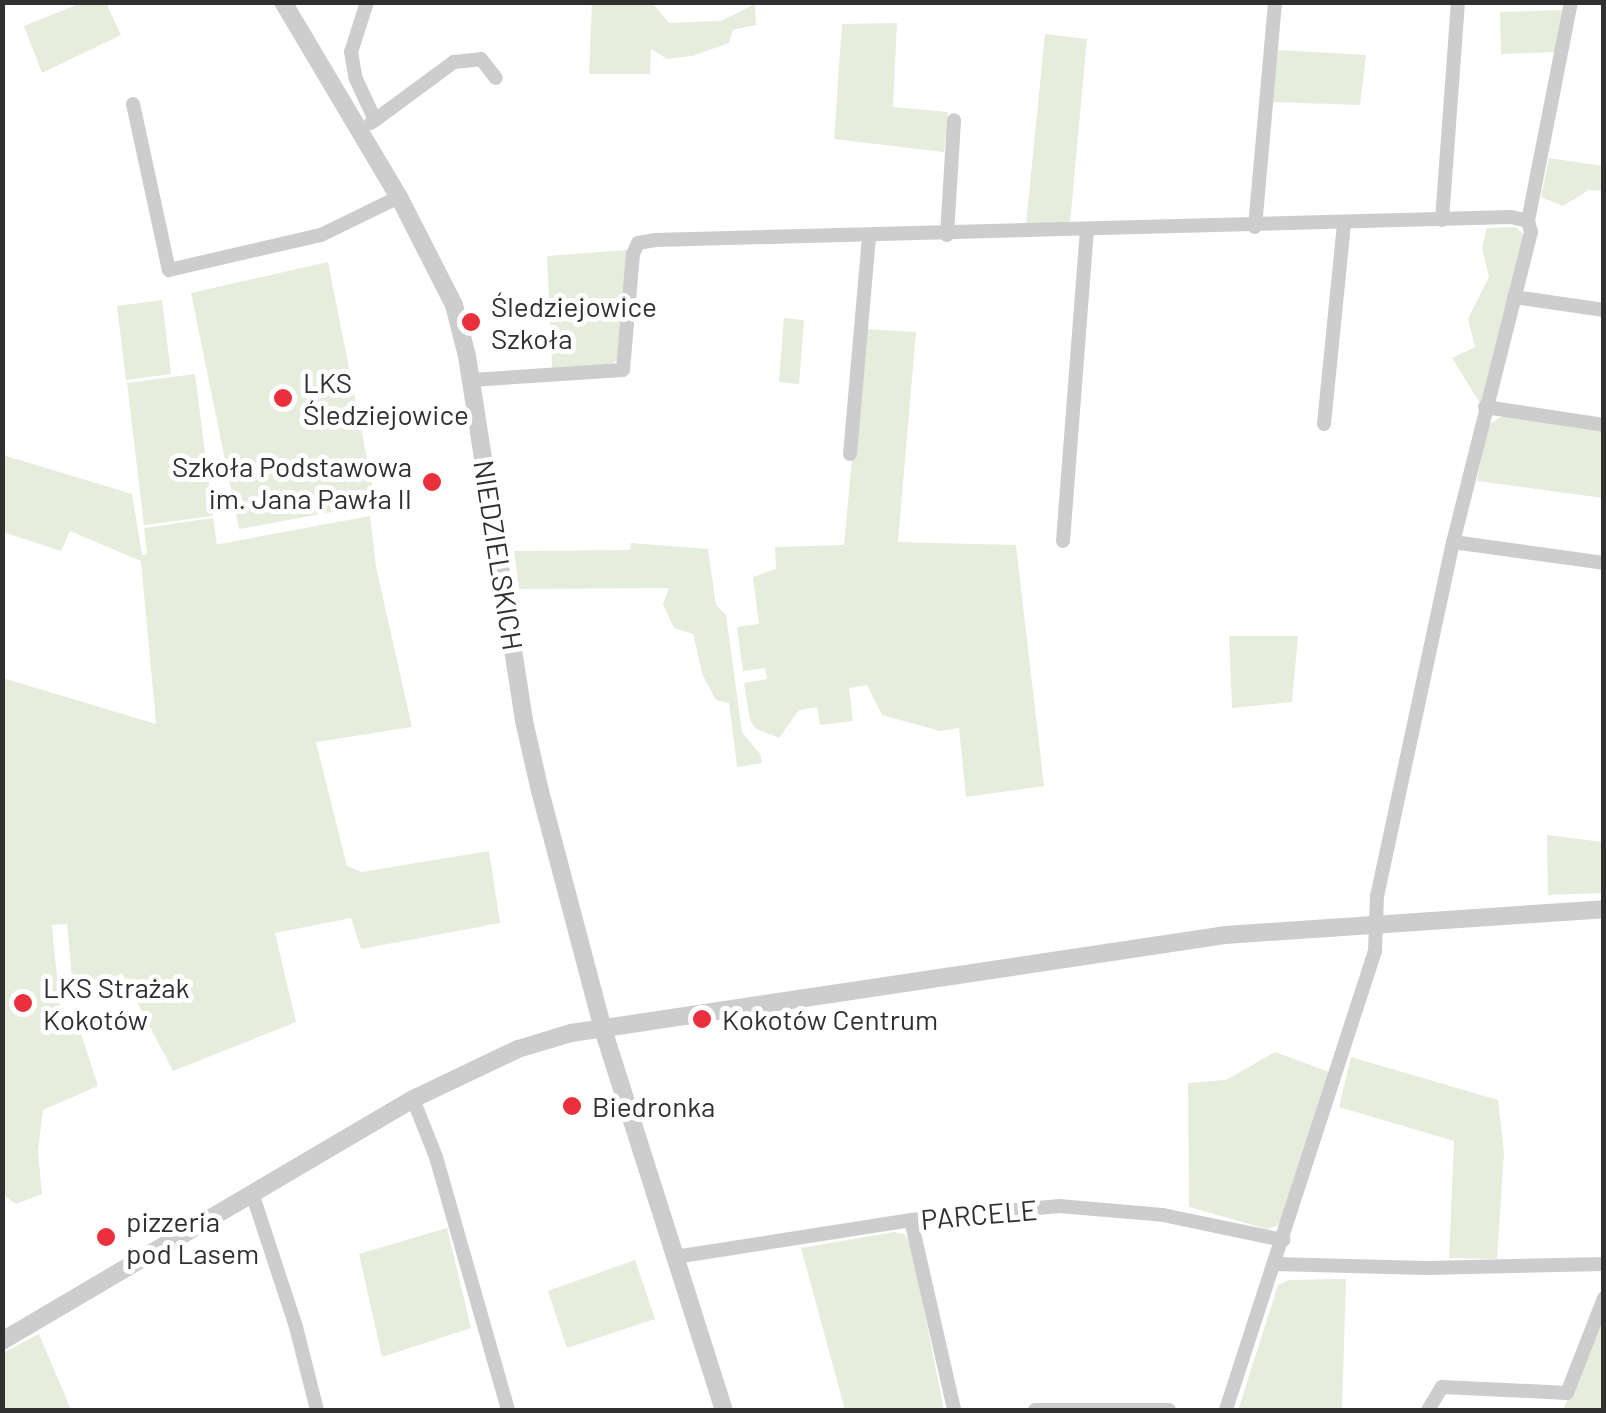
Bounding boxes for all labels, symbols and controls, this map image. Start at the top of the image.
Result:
place label: Śledziejowice Szkoła [491,289,657,355]
marker: Śledziejowice Szkoła [460,311,482,333]
place label: LKS Śledziejowice [303,365,469,431]
marker: LKS Śledziejowice [272,387,294,409]
place label: Szkoła Podstawowa im. Jana Pawła II [172,449,412,515]
street label: NIEDZIELSKICH [467,458,531,652]
marker: Szkoła Podstawowa im. Jana Pawła II [421,471,443,493]
place label: LKS Strażak Kokotów [43,970,189,1036]
marker: LKS Strażak Kokotów [12,992,34,1014]
place label: Kokotów Centrum [722,1002,938,1036]
marker: Kokotów Centrum [691,1008,713,1030]
place label: Biedronka [592,1089,715,1123]
marker: Biedronka [561,1095,583,1117]
street label: PARCELE [919,1192,1039,1236]
place label: pizzeria pod Lasem [126,1204,259,1270]
marker: pizzeria pod Lasem [95,1226,117,1248]

